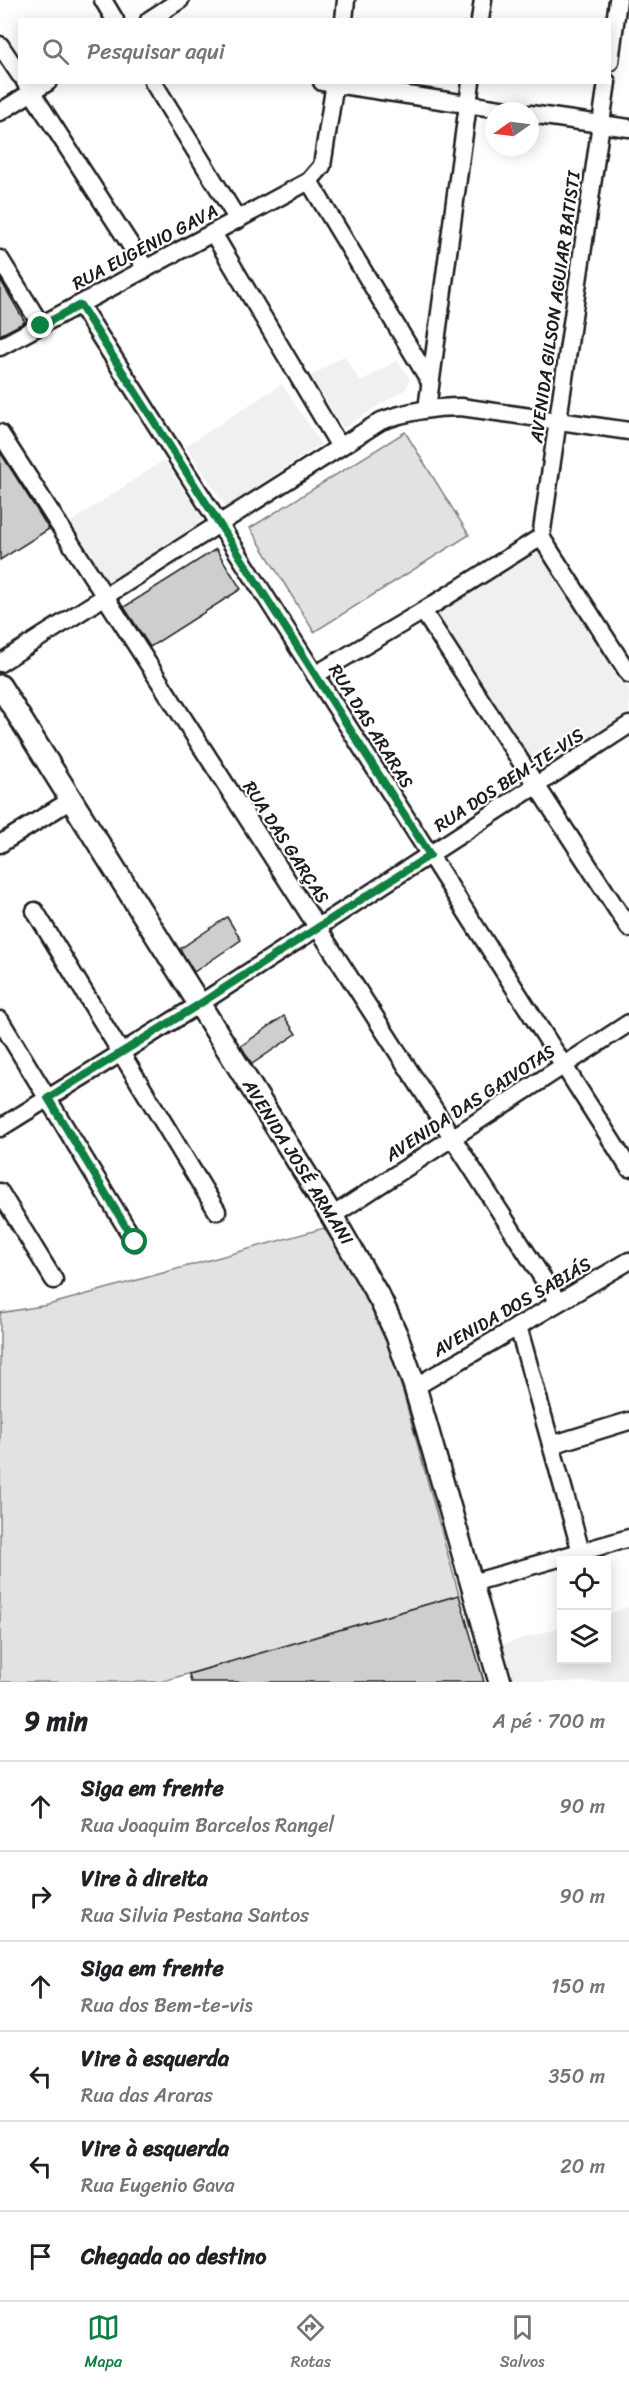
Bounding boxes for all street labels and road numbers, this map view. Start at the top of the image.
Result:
street label: AVENIDA GILSON AGUIAR BATISTI [520,167,590,446]
street label: RUA EUGENIO GAVA [66,195,224,299]
street label: RUA DAS ARARAS [320,657,422,795]
street label: RUA DOS BEM-TE-VIS [427,719,591,841]
street label: RUA DAS GARÇAS [234,774,338,910]
street label: AVENIDA DAS GAIVOTAS [378,1036,562,1171]
street label: AVENIDA JOSÉ ARMANI [233,1072,362,1252]
street label: AVENIDA DOS SABIÁS [426,1248,598,1366]

